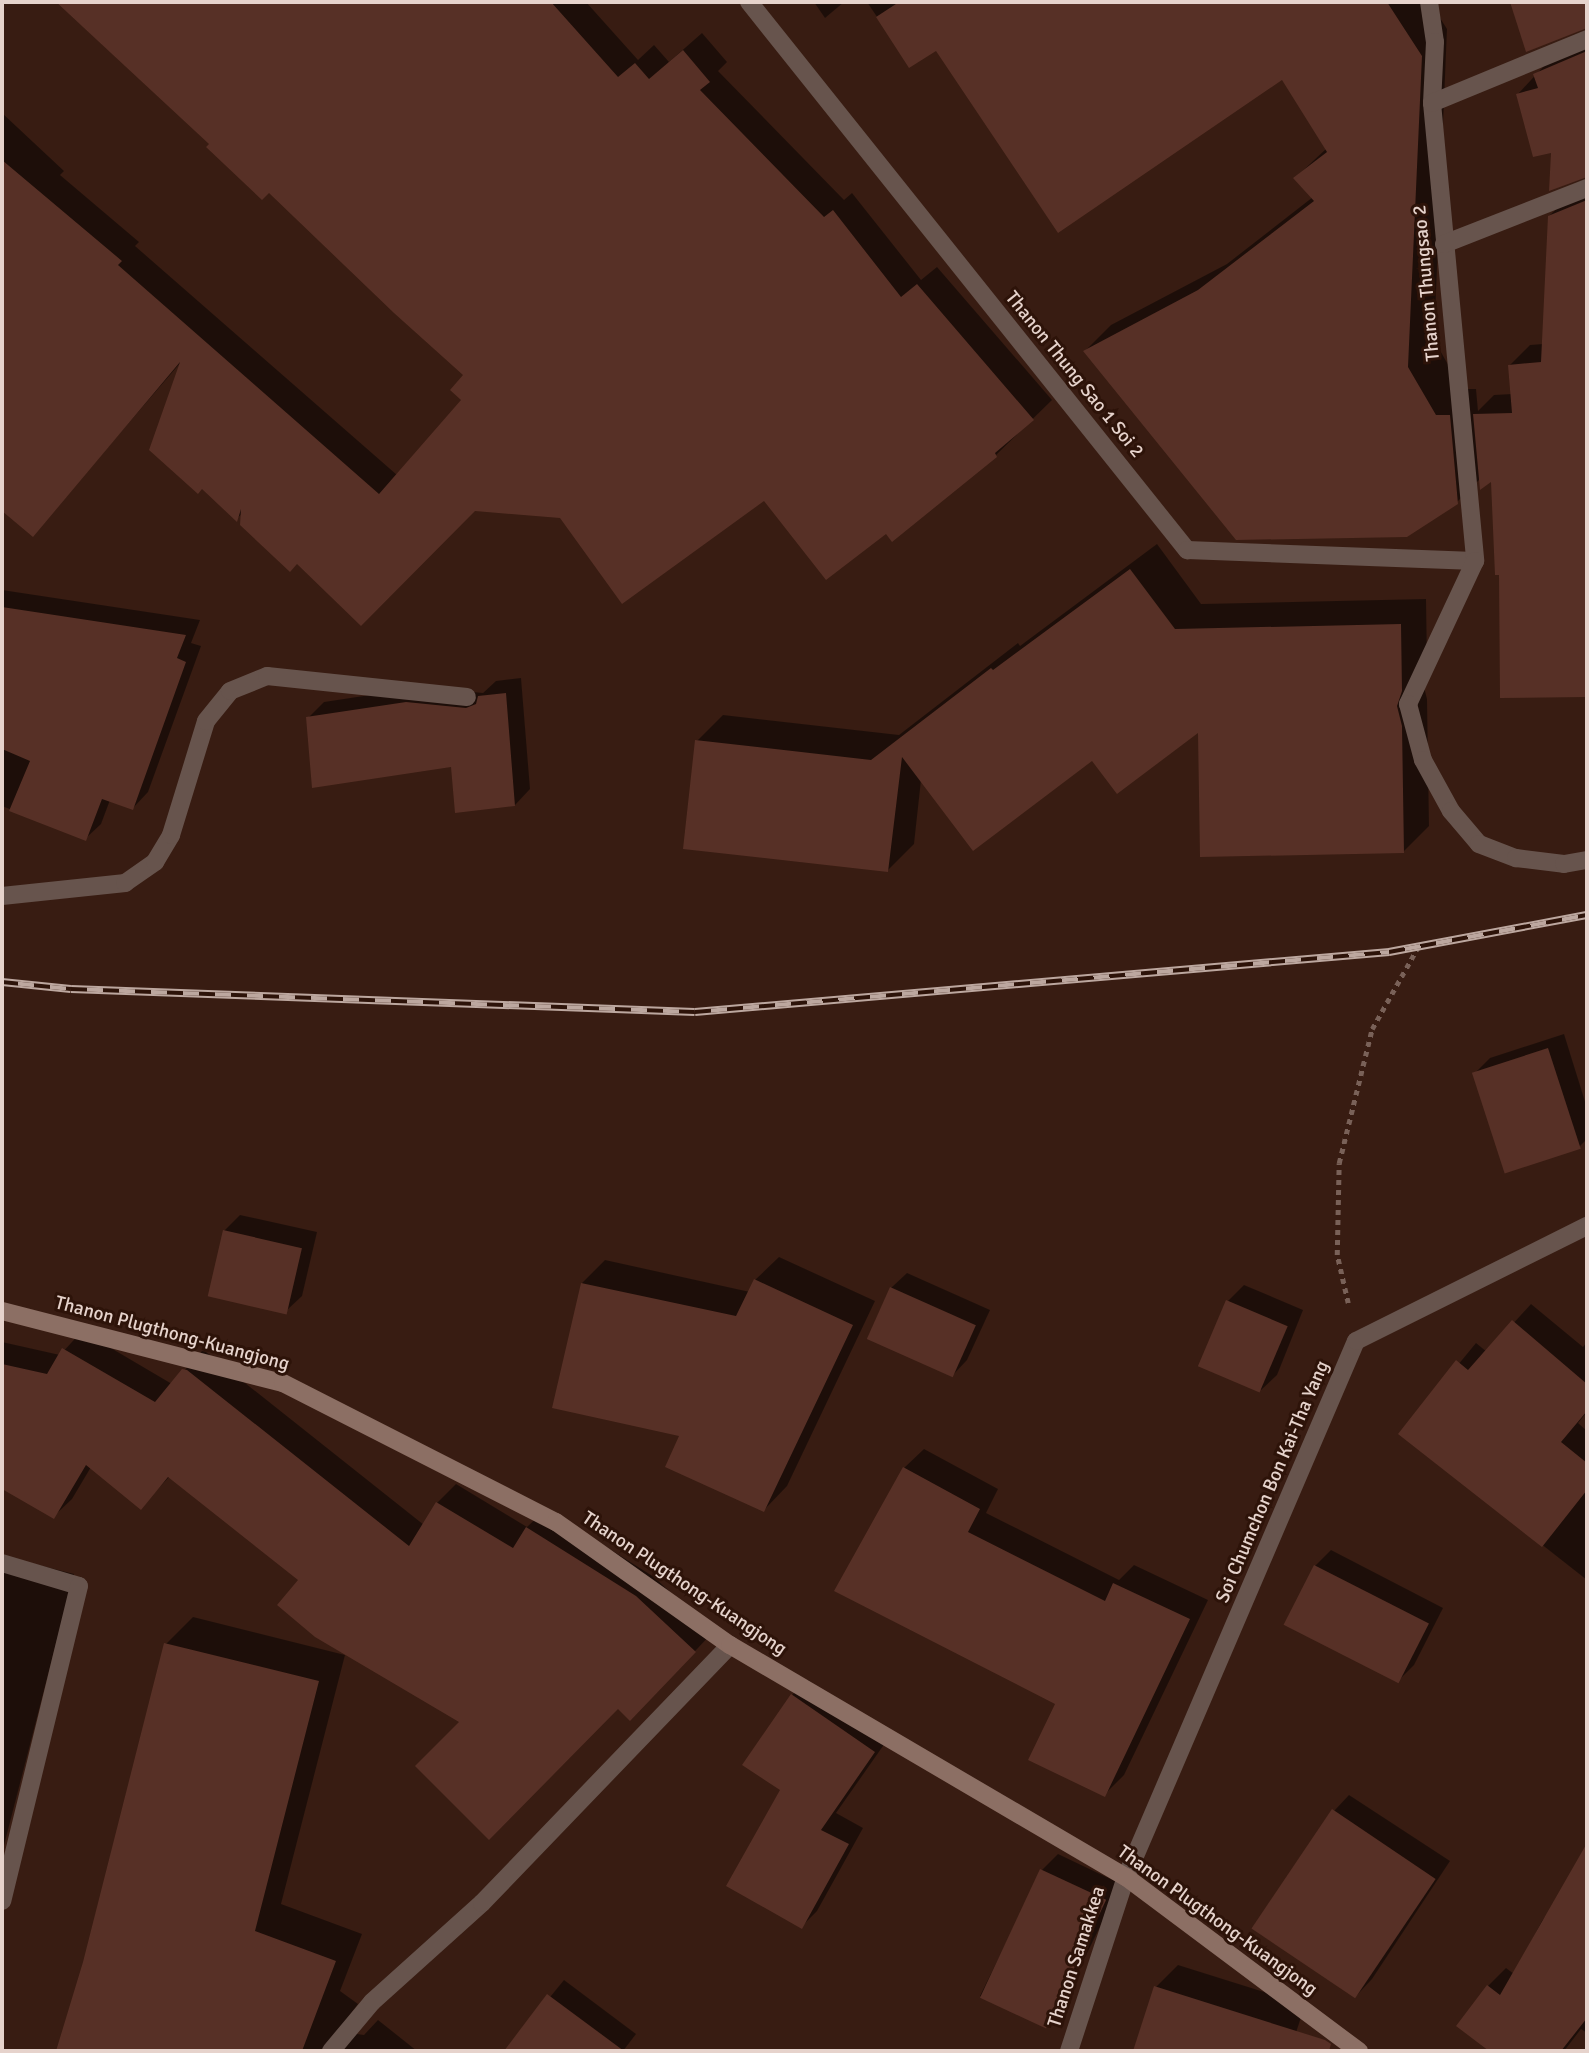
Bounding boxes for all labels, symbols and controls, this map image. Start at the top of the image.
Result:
street label: Thanon Thungsao 2 [1409,204,1445,362]
street label: Thanon Thung Sao 1 Soi 2 [1000,287,1148,463]
street label: Thanon Plugthong-Kuangjong [52,1292,292,1376]
street label: Soi Chumchon Bon Kai-Tha Yang [1212,1358,1334,1606]
street label: Thanon Plugthong-Kuangjong [578,1507,790,1661]
street label: Thanon Plugthong-Kuangjong [1113,1841,1321,2001]
street label: Thanon Samakkea [1043,1884,1111,2030]

